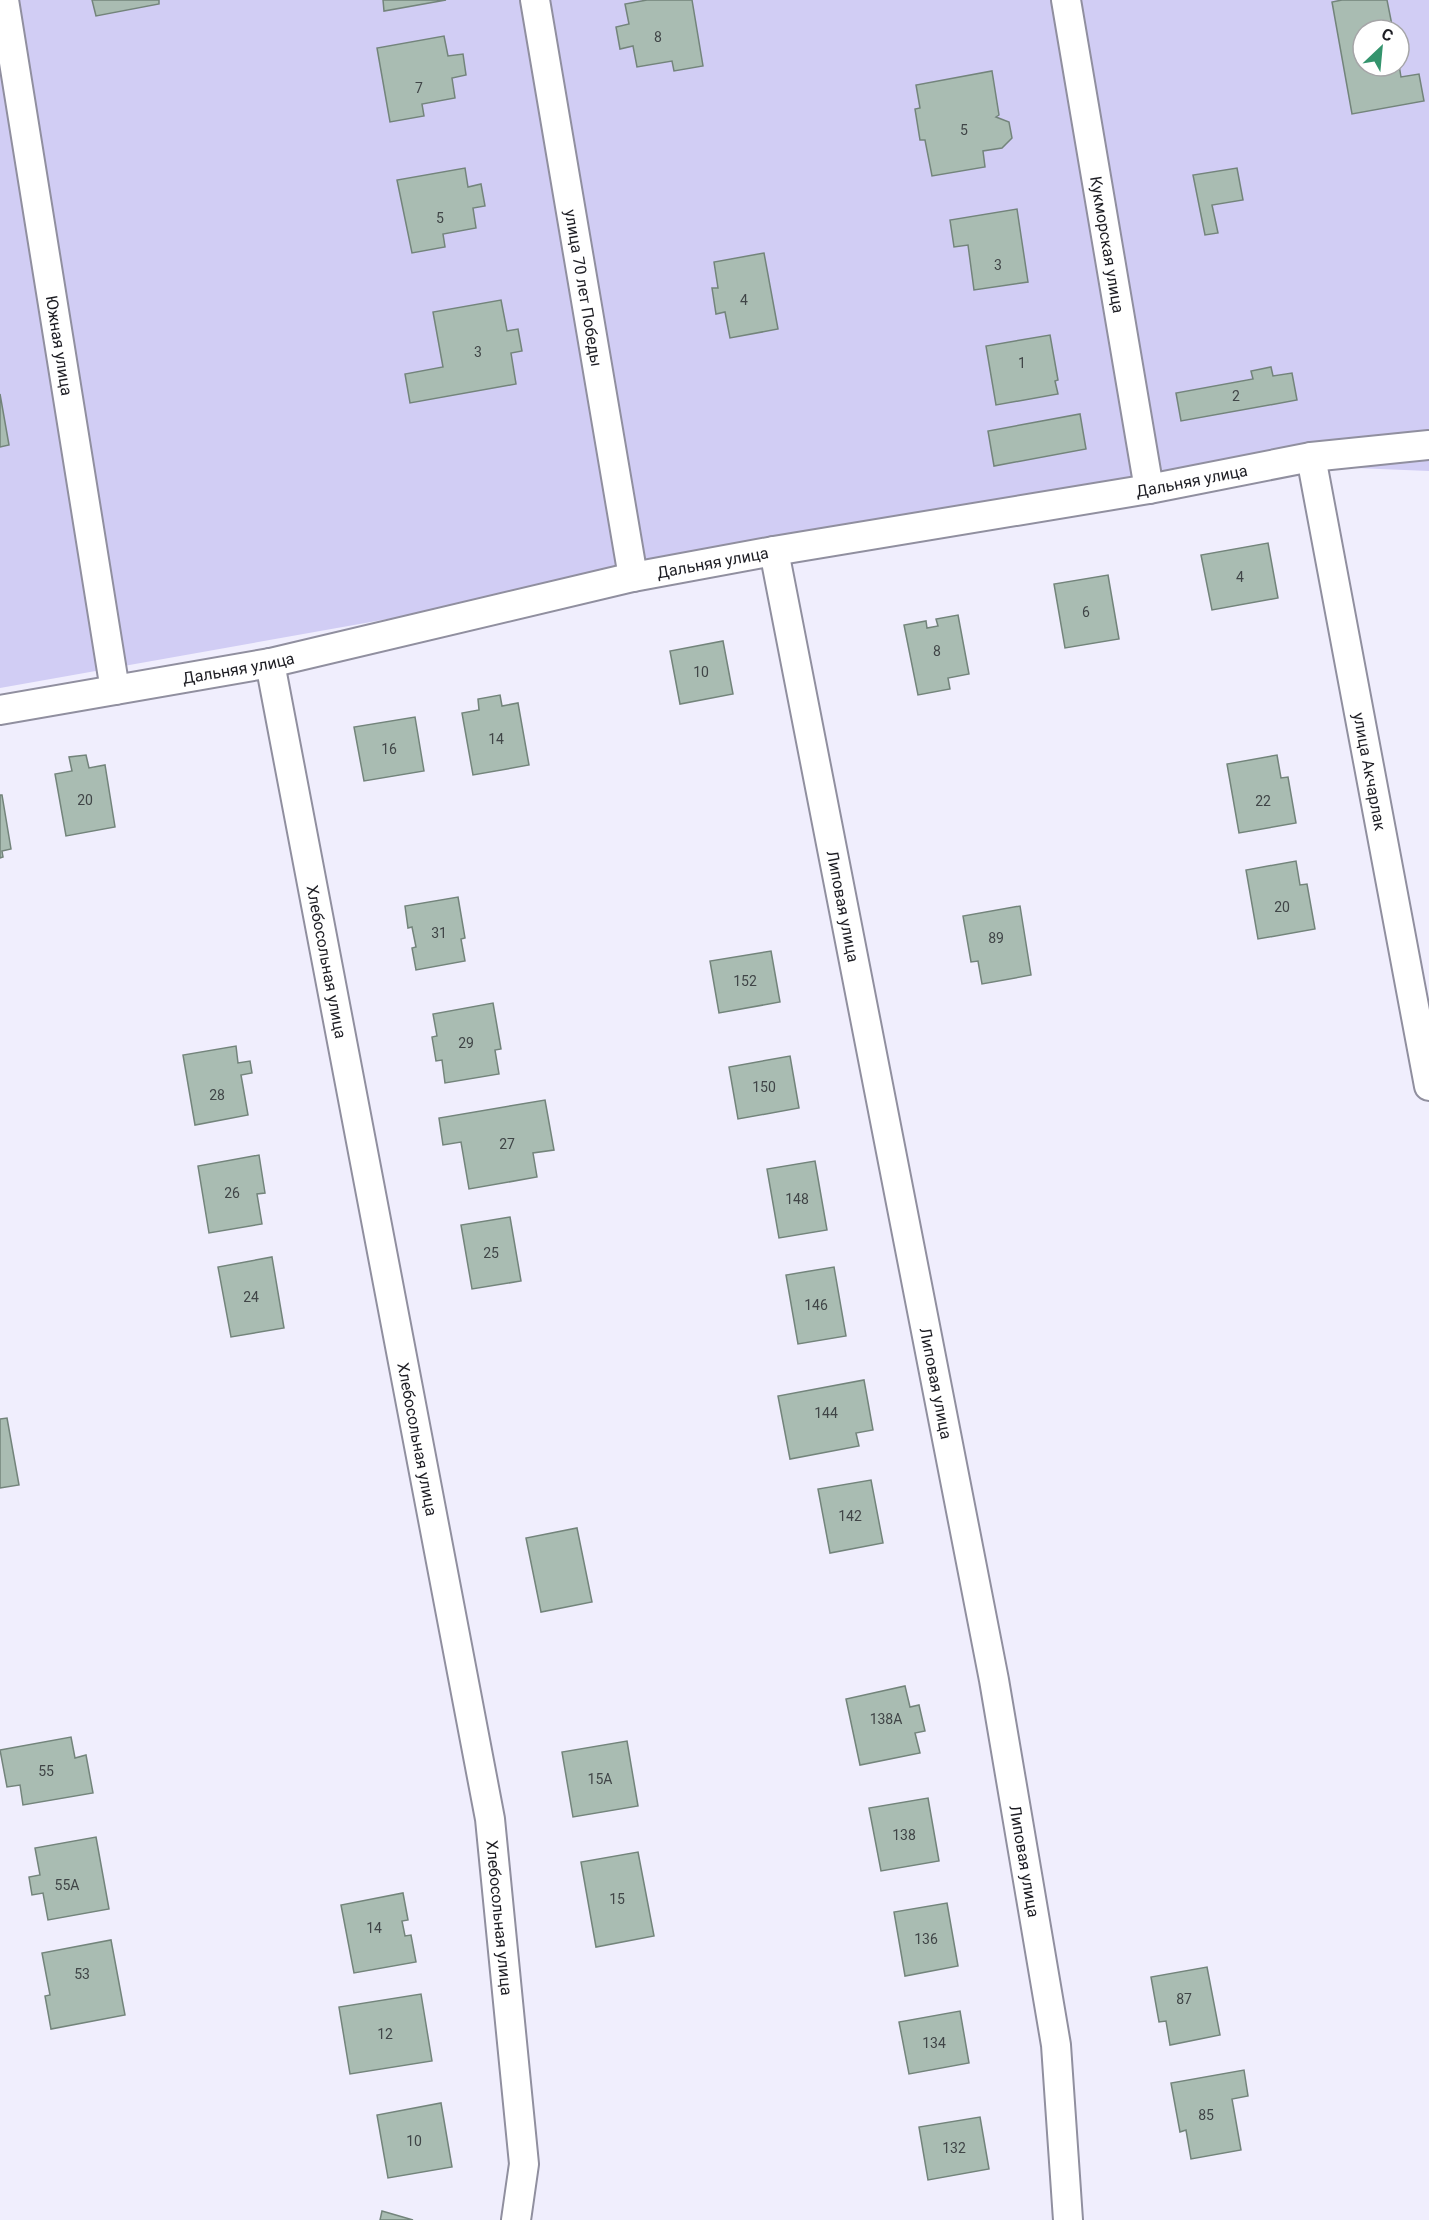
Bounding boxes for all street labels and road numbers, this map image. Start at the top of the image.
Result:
street label: Кукморская улица [1086,175,1128,314]
street label: улица 70 лет Победы [561,208,606,368]
street label: Южная улица [42,294,77,397]
street label: Дальняя улица [1134,461,1249,501]
street label: Дальняя улица [655,543,770,582]
street label: Дальняя улица [181,649,296,688]
street label: улица Акчарлак [1349,711,1390,833]
street label: Липовая улица [823,849,863,964]
street label: Хлебосольная улица [302,883,350,1040]
street label: Липовая улица [916,1326,956,1441]
street label: Хлебосольная улица [393,1361,441,1517]
street label: Липовая улица [1005,1804,1043,1919]
street label: Хлебосольная улица [482,1839,516,1996]

